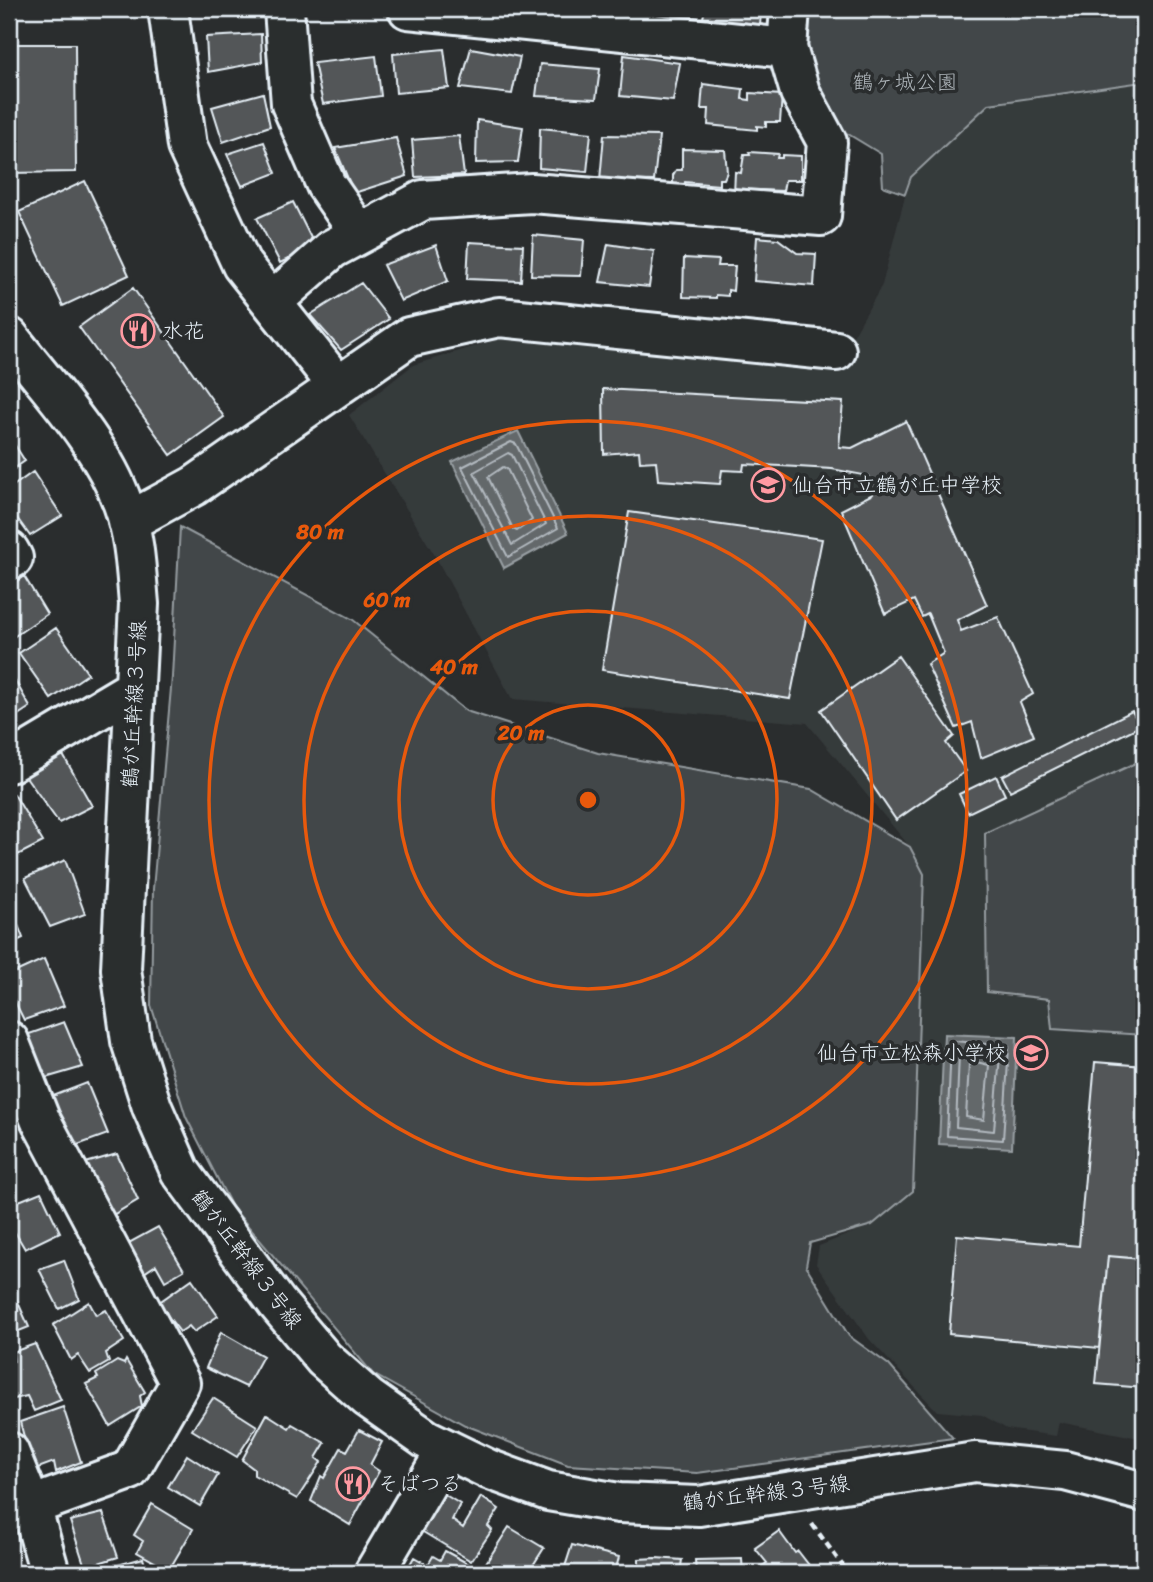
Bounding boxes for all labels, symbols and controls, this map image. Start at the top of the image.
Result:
park label: 鶴ヶ城公園 [853,63,958,101]
restaurant icon: 水花 [119,312,157,350]
place label: 水花 [162,312,204,350]
school or university icon: 仙台市立鶴が丘中学校 [749,466,787,504]
place label: 仙台市立鶴が丘中学校 [792,466,1002,504]
text: 80 m [295,513,345,551]
text: 60 m [363,581,411,619]
street label: 鶴が丘幹線３号線 [111,619,157,789]
text: 40 m [429,648,479,686]
text: 20 m [497,714,545,752]
centre of rings [576,788,600,812]
place label: 仙台市立松森小学校 [817,1034,1006,1072]
school or university icon: 仙台市立松森小学校 [1012,1034,1050,1072]
street label: 鶴が丘幹線３号線 [181,1180,313,1338]
street label: 鶴が丘幹線３号線 [680,1464,852,1522]
restaurant icon: そばつる [334,1465,372,1503]
place label: そばつる [378,1465,462,1503]

